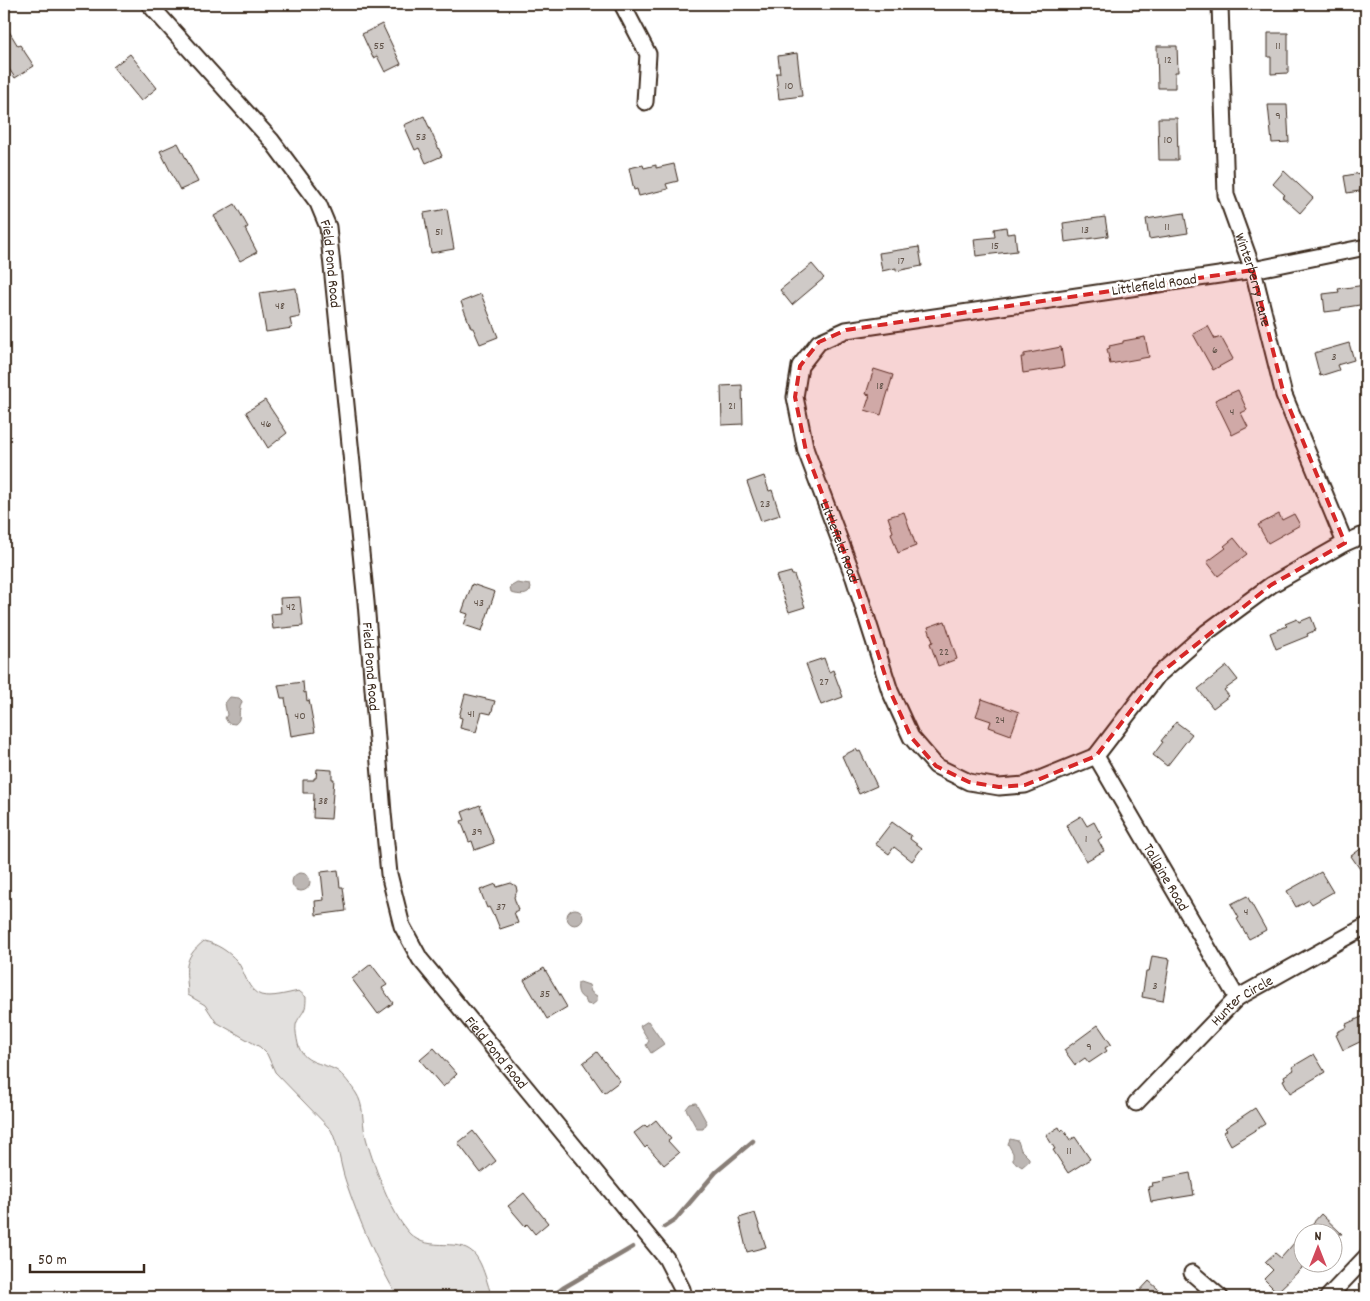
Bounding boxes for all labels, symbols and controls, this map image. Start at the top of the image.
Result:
house number: 55 [373,38,385,55]
house number: 11 [1275,38,1281,55]
house number: 12 [1164,52,1172,69]
house number: 10 [784,78,794,95]
house number: 9 [1275,108,1281,125]
house number: 53 [416,129,426,146]
house number: 10 [1163,132,1173,149]
street label: Field Pond Road [313,216,345,309]
house number: 11 [1164,219,1170,236]
house number: 13 [1081,222,1089,239]
house number: 51 [435,224,443,241]
street label: Winterberry Lane [1228,230,1276,329]
house number: 15 [991,238,999,255]
house number: 17 [897,253,905,270]
street label: Littlefield Road [1110,269,1198,303]
house number: 48 [275,298,285,315]
house number: 6 [1212,342,1218,359]
house number: 3 [1331,349,1337,366]
house number: 18 [876,378,884,395]
house number: 21 [728,398,736,415]
house number: 4 [1230,404,1235,421]
house number: 46 [261,416,272,433]
house number: 23 [760,496,770,513]
street label: Littlefield Road [813,498,864,586]
house number: 43 [474,595,484,612]
house number: 42 [286,599,296,616]
street label: Field Pond Road [355,621,384,712]
house number: 22 [939,644,949,661]
house number: 27 [819,674,829,691]
house number: 41 [467,706,475,723]
house number: 40 [294,708,306,725]
house number: 24 [995,712,1005,729]
house number: 38 [318,793,328,810]
house number: 39 [472,824,482,841]
house number: 1 [1085,831,1087,848]
street label: Tallpine Road [1136,840,1193,916]
house number: 37 [496,899,506,916]
house number: 4 [1244,904,1249,921]
street label: Hunter Circle [1206,971,1278,1032]
house number: 3 [1152,978,1158,995]
house number: 35 [540,986,550,1003]
street label: Field Pond Road [458,1012,532,1095]
house number: 9 [1086,1039,1092,1056]
house number: 11 [1066,1143,1072,1160]
north arrow [1292,1224,1342,1274]
text: N [1315,1227,1322,1247]
scale bar [30,1241,144,1273]
text: 50 m [38,1250,67,1272]

